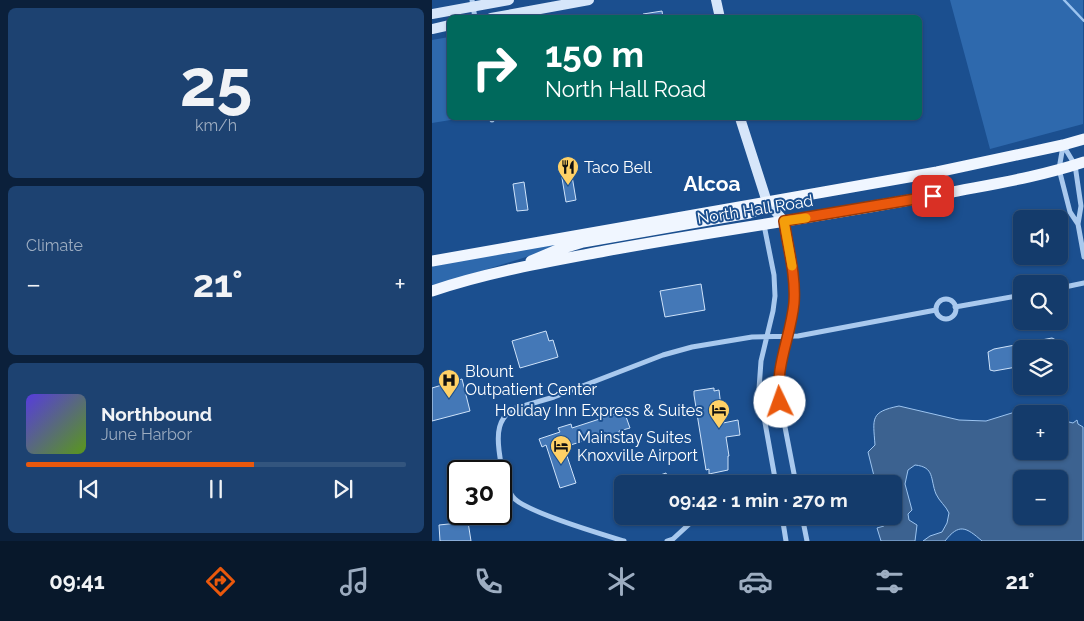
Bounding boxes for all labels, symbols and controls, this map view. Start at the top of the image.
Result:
text: 150 m [545,34,644,75]
icon: right [462,35,527,100]
text: 25 [180,45,252,121]
text: North Hall Road [545,76,706,102]
text: km/h [195,116,237,135]
restaurant icon: Taco Bell [556,155,580,186]
place label: Taco Bell [584,158,653,177]
district label: Alcoa [683,171,741,196]
pin [912,175,954,217]
icon: arrive [919,182,947,210]
street label: North Hall Road [696,191,815,228]
map controls [1013,210,1068,525]
button: sound [1013,210,1068,265]
text: Climate [26,236,83,255]
text: 21° [193,261,243,306]
text: − [26,268,41,301]
text: + [394,268,406,301]
button: search [1013,275,1068,330]
button: layers [1013,340,1068,395]
place label: Blount Outpatient Center [465,362,598,399]
hospital icon: Blount Outpatient Center [437,368,461,399]
position arrow [753,375,805,427]
hotel icon: Holiday Inn Express & Suites [707,398,731,429]
place label: Holiday Inn Express & Suites [495,401,703,420]
text: Northbound [101,403,212,425]
button: + [1013,405,1068,460]
text: June Harbor [101,425,192,444]
place label: Mainstay Suites Knoxville Airport [577,428,698,465]
hotel icon: Mainstay Suites Knoxville Airport [549,434,573,465]
speed limit sign: 30 [447,460,512,525]
button: − [1013,470,1068,525]
icon: previous [75,475,103,503]
icon: pause [202,475,230,503]
icon: next [329,475,357,503]
text: 09:42 · 1 min · 270 m [668,489,848,511]
icon: directions [203,564,238,599]
icon: music [337,564,372,599]
icon: phone [471,564,506,599]
icon: climate [604,564,639,599]
icon: car [738,564,773,599]
icon: filters [872,564,907,599]
text: 09:41 [49,568,105,594]
text: 21° [1006,568,1035,594]

